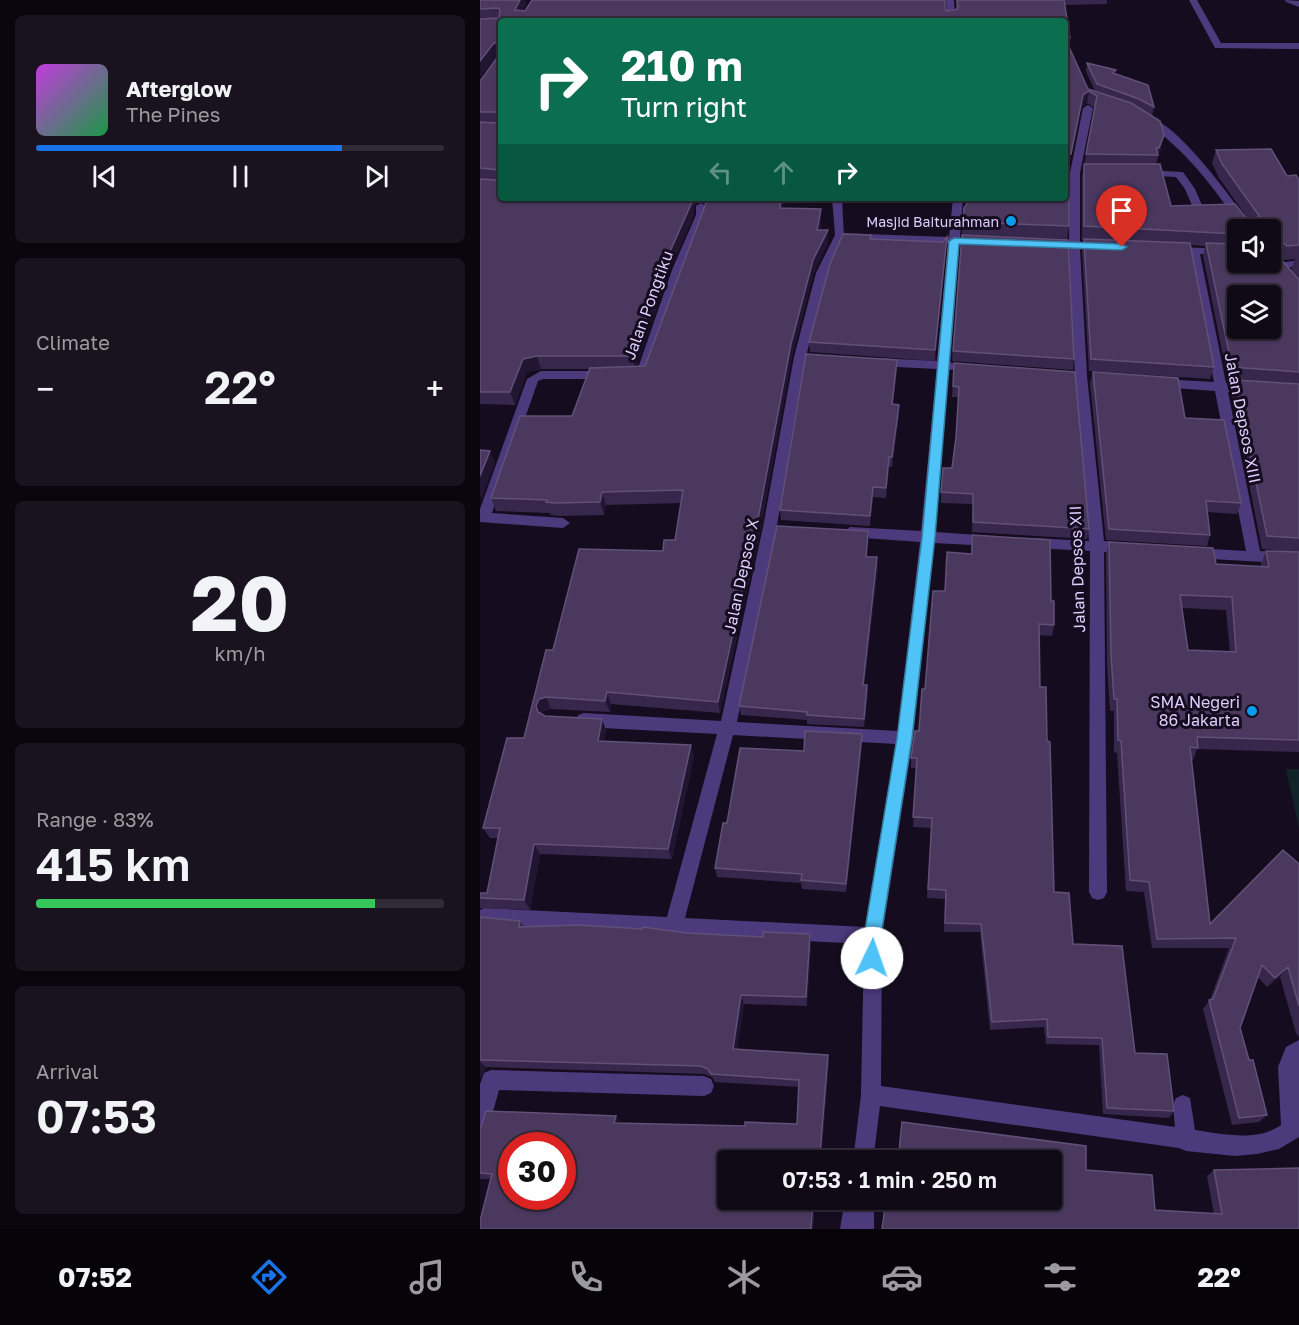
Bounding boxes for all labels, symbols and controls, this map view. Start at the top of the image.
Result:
text: 210 m [621,40,743,90]
icon: right [522,42,600,120]
text: Afterglow [126,75,232,102]
text: Turn right [621,91,747,123]
text: The Pines [126,102,220,126]
icon: left [704,156,737,189]
icon: ahead [767,156,800,189]
icon: right [830,156,863,189]
icon: previous [88,160,121,193]
icon: pause [224,160,257,193]
icon: next [360,160,393,193]
pin [1096,185,1147,247]
icon: arrive [1105,194,1138,227]
place label: Masjid Baiturahman [866,213,999,230]
marker: Masjid Baiturahman [1004,214,1018,228]
map controls [1227,219,1281,339]
button: sound [1227,219,1281,273]
street label: Jalan Pongtiku [619,248,677,362]
button: layers [1227,285,1281,339]
text: Climate [36,330,110,354]
street label: Jalan Depsos XIII [1221,351,1265,485]
text: 22° [204,360,276,414]
text: − [36,369,54,408]
text: + [426,369,444,408]
street label: Jalan Depsos XII [1065,505,1089,633]
street label: Jalan Depsos X [719,516,763,635]
text: 20 [191,555,289,648]
text: km/h [215,641,265,665]
place label: SMA Negeri 86 Jakarta [1150,692,1240,730]
marker: SMA Negeri 86 Jakarta [1245,704,1259,718]
text: Range · 83% [36,807,154,831]
text: 415 km [36,837,190,891]
position arrow [840,926,904,990]
text: Arrival [36,1059,99,1083]
text: 07:53 [36,1089,157,1143]
speed limit sign: 30 [498,1132,576,1210]
text: 07:53 · 1 min · 250 m [782,1166,997,1193]
icon: directions [248,1256,290,1298]
icon: music [406,1256,448,1298]
icon: phone [565,1256,607,1298]
icon: climate [723,1256,765,1298]
icon: car [881,1256,923,1298]
icon: filters [1039,1256,1081,1298]
text: 07:52 [58,1261,132,1293]
text: 22° [1197,1261,1241,1293]

